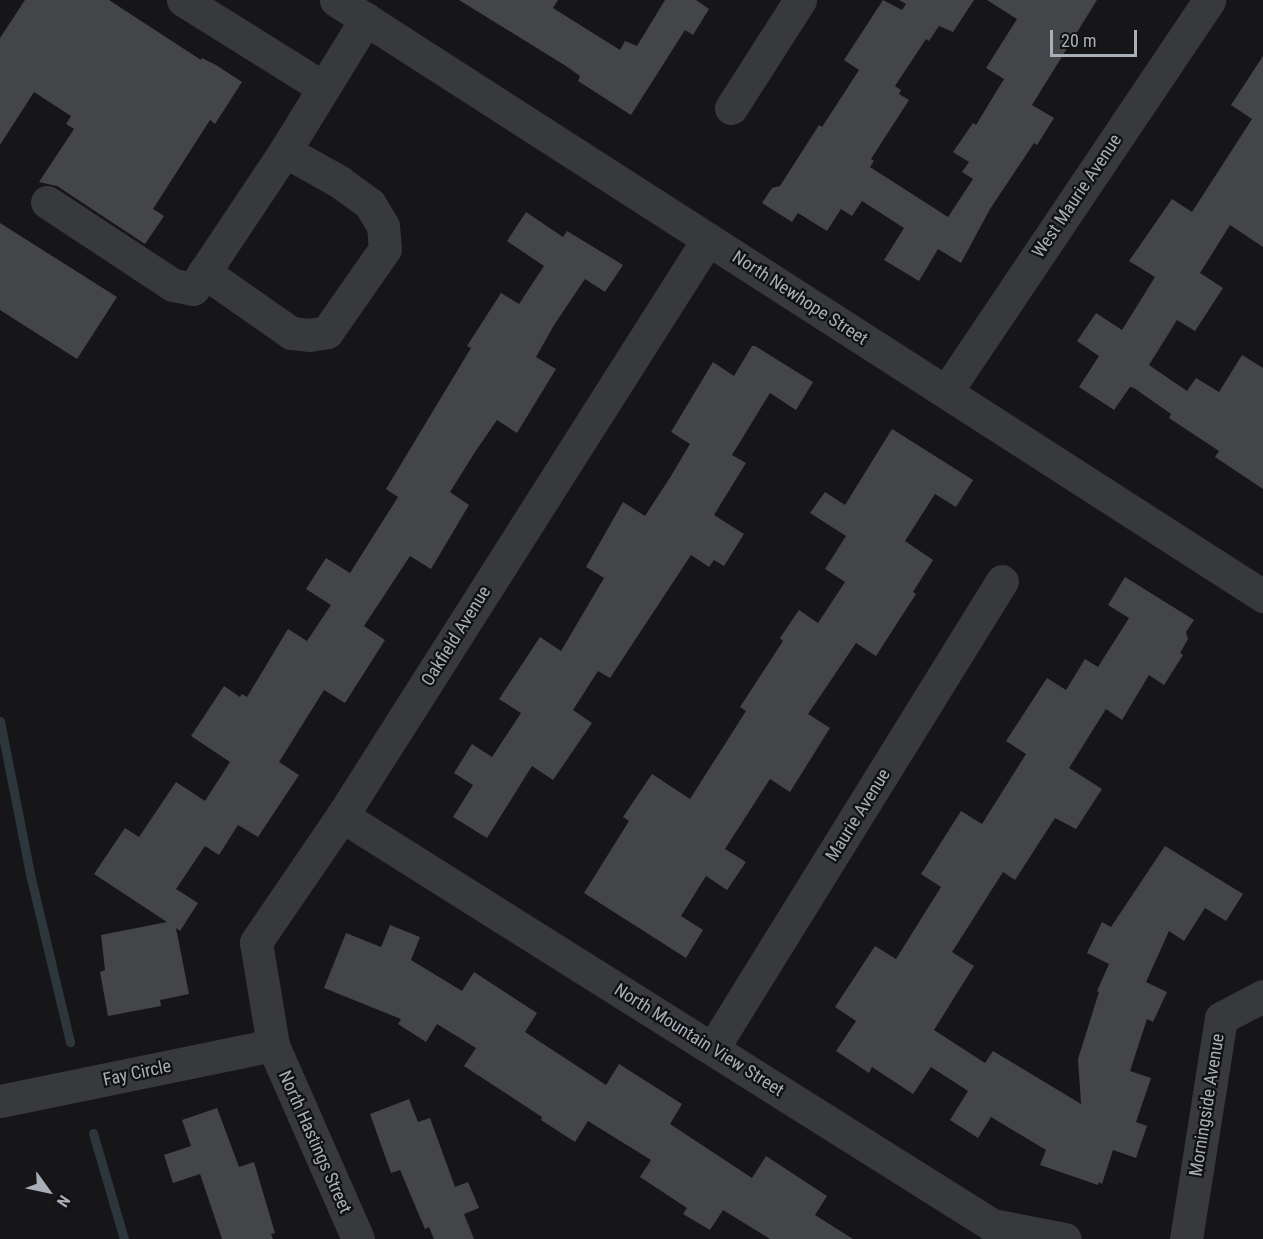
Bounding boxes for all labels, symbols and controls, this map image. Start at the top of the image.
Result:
scale bar [1053,18,1140,56]
text: 20 m [1061,30,1096,51]
street label: West Maurie Avenue [1028,130,1126,262]
street label: North Newhope Street [728,246,872,350]
street label: Oakfield Avenue [417,582,495,690]
street label: Maurie Avenue [821,765,895,865]
street label: North Mountain View Street [610,979,788,1101]
street label: Morningside Avenue [1185,1032,1229,1178]
street label: Fay Circle [101,1055,173,1091]
street label: North Hastings Street [274,1067,356,1217]
north arrow [18,1161,78,1221]
text: N [53,1192,74,1210]

